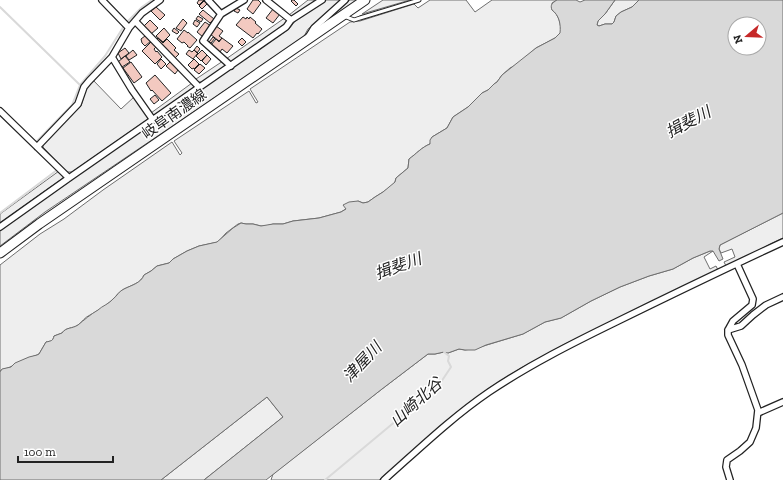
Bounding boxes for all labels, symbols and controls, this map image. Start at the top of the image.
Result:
north arrow [727,16,767,56]
text: N [730,32,746,45]
street label: 岐阜南濃線 [138,85,210,143]
water label: 揖斐川 [662,101,715,142]
water label: 揖斐川 [372,248,426,283]
water label: 津屋川 [339,337,387,386]
water label: 山崎北谷 [386,372,448,430]
scale bar [18,438,113,464]
text: 100 m [24,445,56,459]

